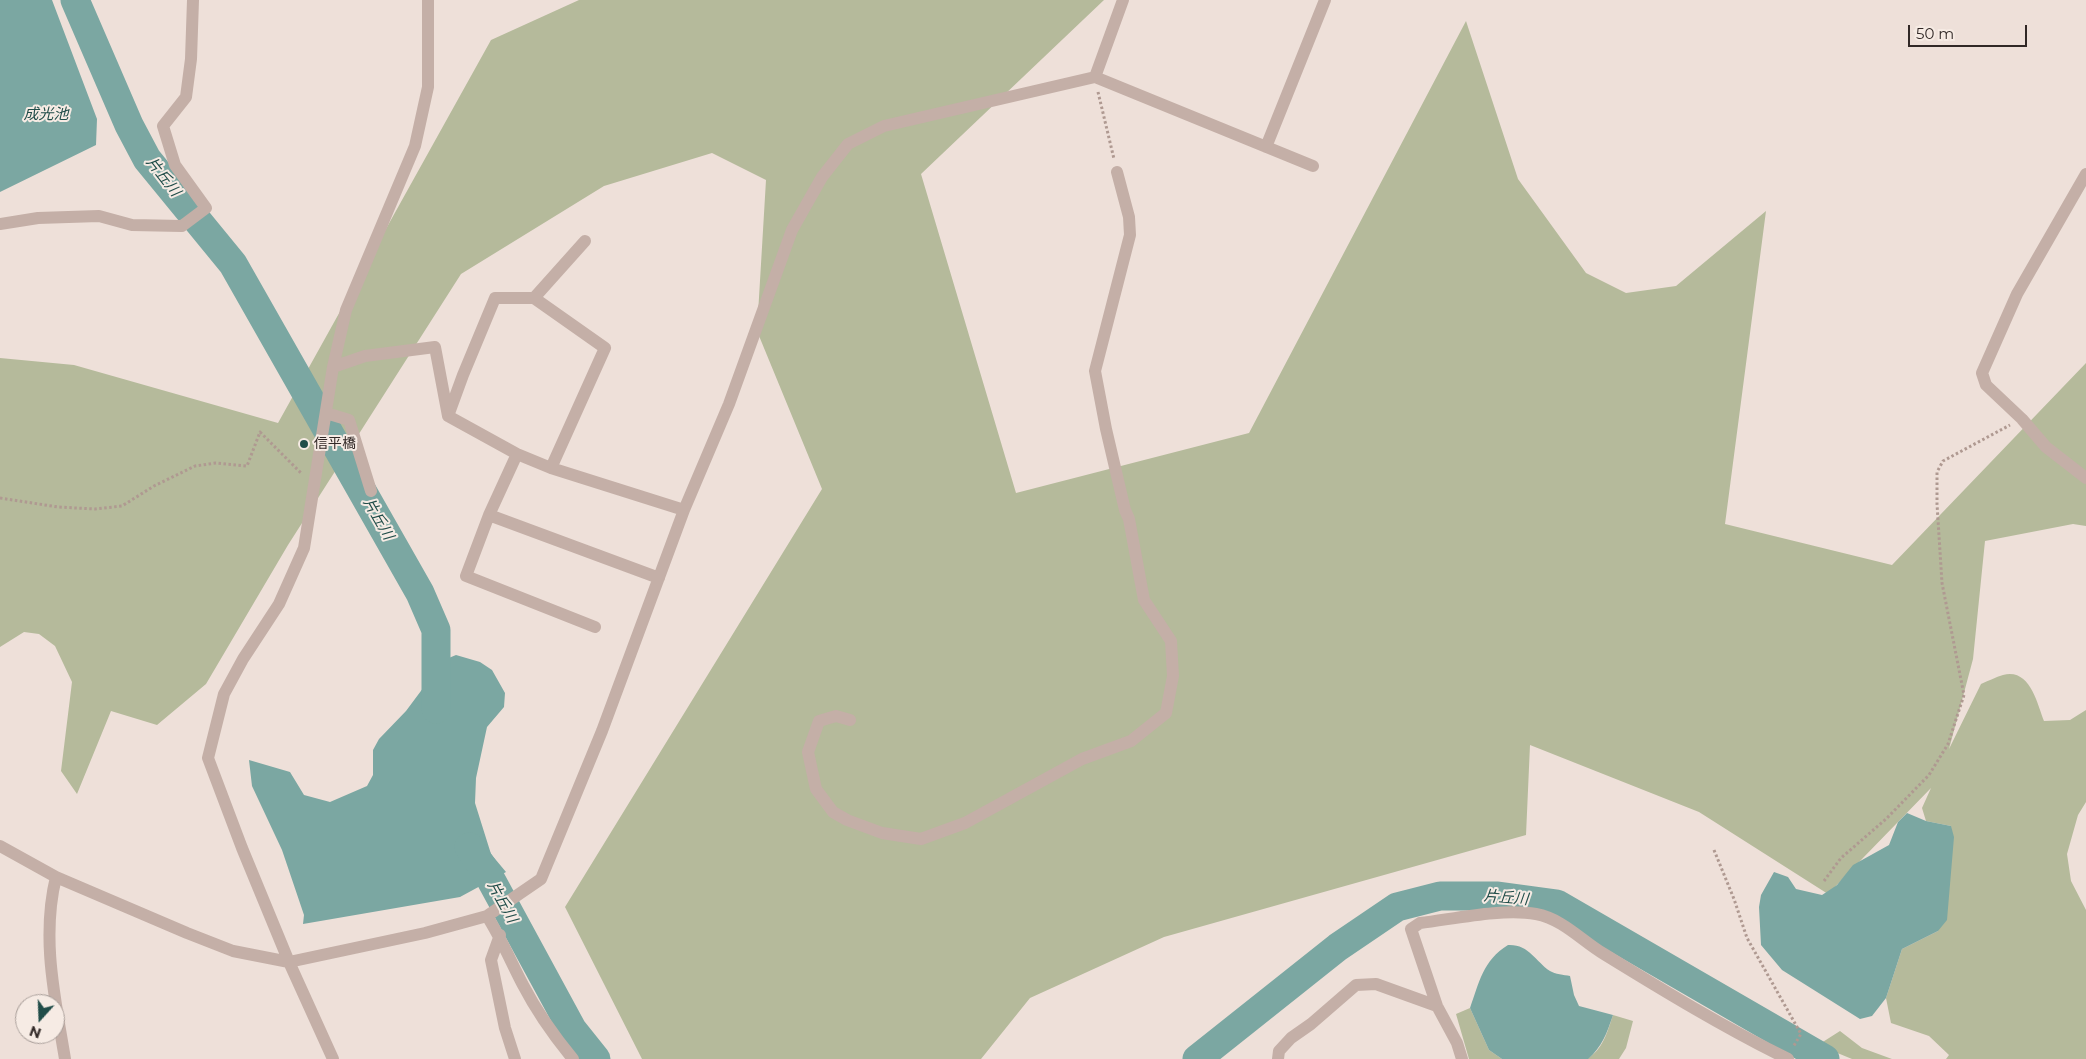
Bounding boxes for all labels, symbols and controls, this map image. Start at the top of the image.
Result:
scale bar [1911,15,2030,47]
text: 50 m [1916,24,1954,43]
water label: 成光池 [24,106,68,124]
water label: 片丘川 [142,154,184,200]
place label: 信平橋 [314,436,356,452]
marker: 信平橋 [298,438,310,450]
water label: 片丘川 [359,495,397,543]
water label: 片丘川 [483,878,521,926]
water label: 片丘川 [1483,887,1529,909]
north arrow [15,994,65,1044]
text: N [27,1022,44,1043]

